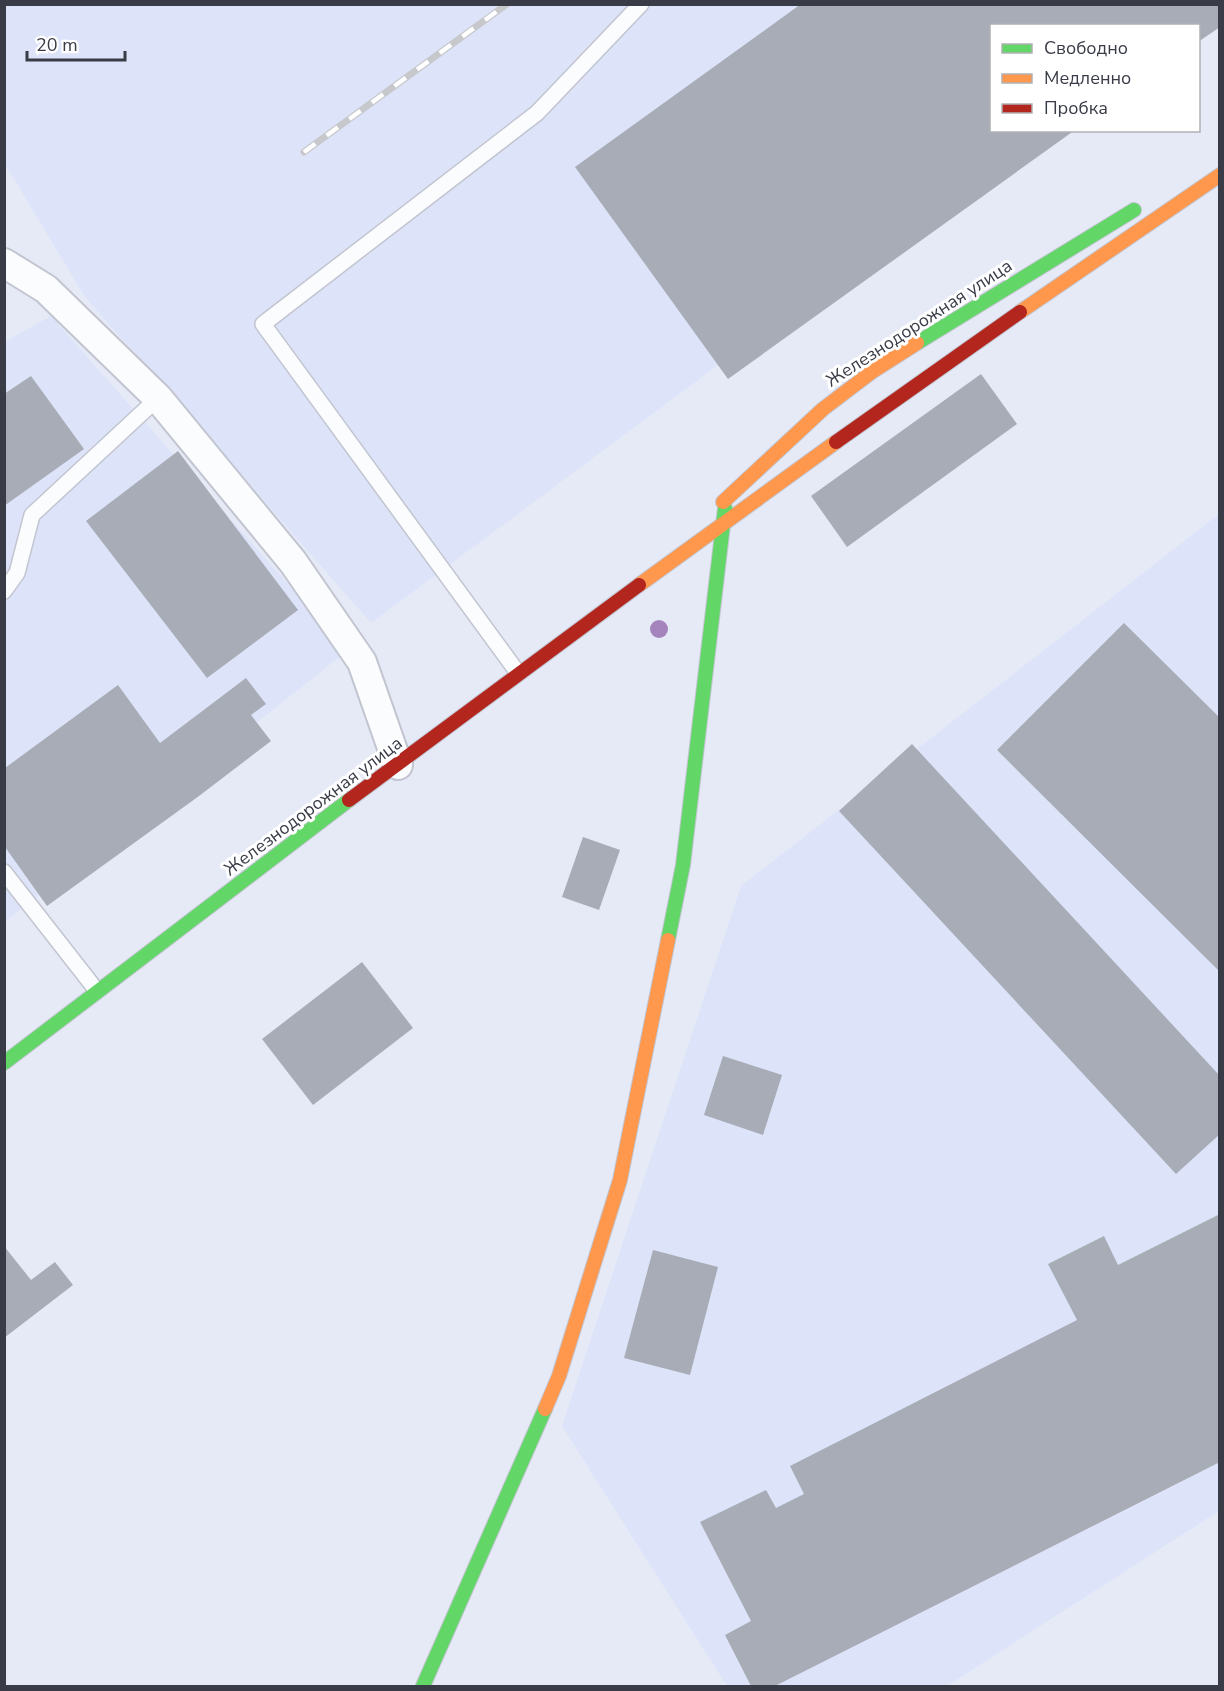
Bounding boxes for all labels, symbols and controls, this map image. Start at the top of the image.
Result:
scale bar [27,24,124,62]
legend [990,24,1200,132]
text: 20 m [36,33,78,57]
text: Свободно [1044,36,1128,60]
text: Медленно [1044,66,1131,90]
text: Пробка [1044,96,1108,120]
street label: Железнодорожная улица [821,254,1017,392]
street label: Железнодорожная улица [219,731,407,881]

